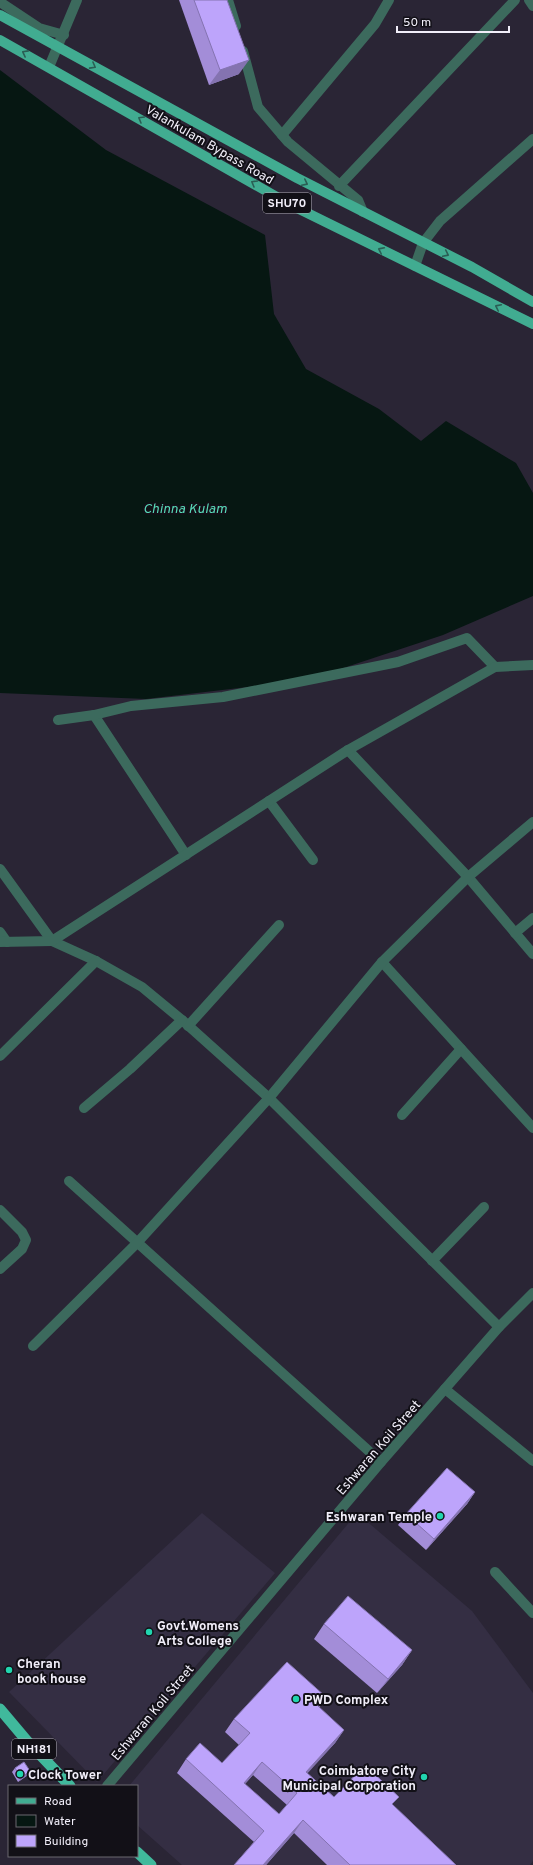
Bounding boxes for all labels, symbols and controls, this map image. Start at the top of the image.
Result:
scale bar [397,8,509,34]
text: 50 m [403,15,431,31]
one-way arrow [22,51,29,58]
one-way arrow [89,61,96,68]
street label: Valankulam Bypass Road [142,102,276,189]
one-way arrow [138,116,145,123]
one-way arrow [301,178,308,185]
one-way arrow [250,181,258,188]
road number: SHU70 [263,193,311,213]
one-way arrow [378,247,386,254]
one-way arrow [441,249,449,257]
one-way arrow [495,304,502,312]
water label: Chinna Kulam [143,501,228,518]
street label: Eshwaran Koil Street [334,1398,425,1499]
place label: Eshwaran Temple [326,1510,432,1526]
marker: Eshwaran Temple [435,1511,445,1521]
place label: Govt.Womens Arts College [157,1619,239,1650]
marker: Govt.Womens Arts College [144,1627,154,1637]
place label: Cheran book house [17,1657,86,1688]
street label: Eshwaran Koil Street [109,1662,198,1764]
marker: Cheran book house [4,1665,14,1675]
place label: PWD Complex [304,1693,389,1709]
marker: PWD Complex [291,1694,301,1704]
road number: NH181 [12,1739,56,1759]
place label: Coimbatore City Municipal Corporation [282,1764,417,1795]
place label: Clock Tower [28,1768,102,1784]
marker: Clock Tower [15,1769,25,1779]
marker: Coimbatore City Municipal Corporation [419,1772,429,1782]
legend [8,1785,138,1857]
text: Road [44,1794,72,1810]
text: Water [44,1814,76,1830]
text: Building [44,1834,88,1850]

